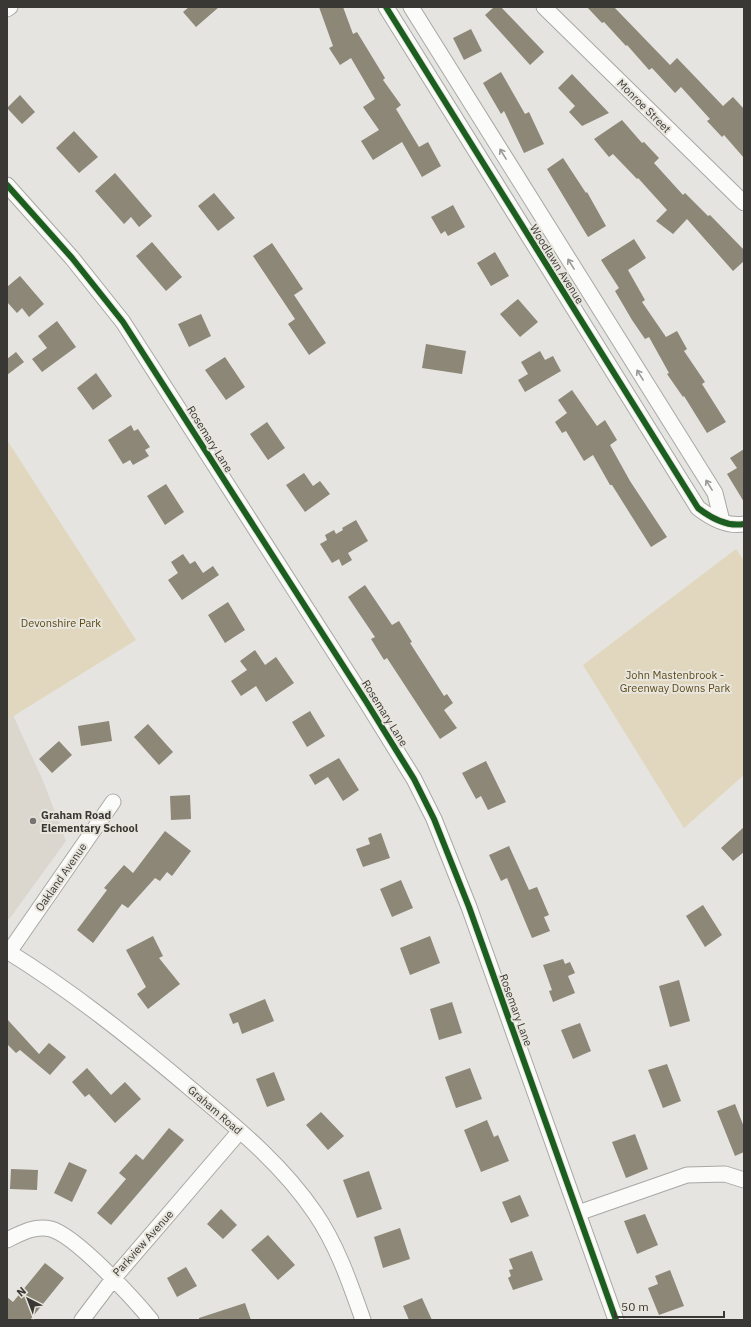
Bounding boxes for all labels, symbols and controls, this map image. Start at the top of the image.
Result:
street label: Monroe Street [614,76,674,136]
one-way arrow [498,148,506,160]
street label: Woodlawn Avenue [527,222,587,306]
one-way arrow [567,258,575,270]
one-way arrow [636,370,644,381]
street label: Rosemary Lane [184,403,236,475]
one-way arrow [705,479,713,490]
park label: Devonshire Park [21,616,101,630]
park label: John Mastenbrook - Greenway Downs Park [620,668,730,695]
street label: Rosemary Lane [359,677,411,749]
place label: Graham Road Elementary School [41,808,139,835]
marker: Graham Road Elementary School [28,816,38,826]
street label: Oakland Avenue [32,840,90,914]
street label: Rosemary Lane [496,972,536,1048]
street label: Graham Road [185,1083,245,1137]
street label: Parkview Avenue [110,1207,176,1279]
north arrow [8,1279,48,1319]
text: N [14,1284,29,1299]
scale bar [615,1293,724,1319]
text: 50 m [621,1299,649,1314]

